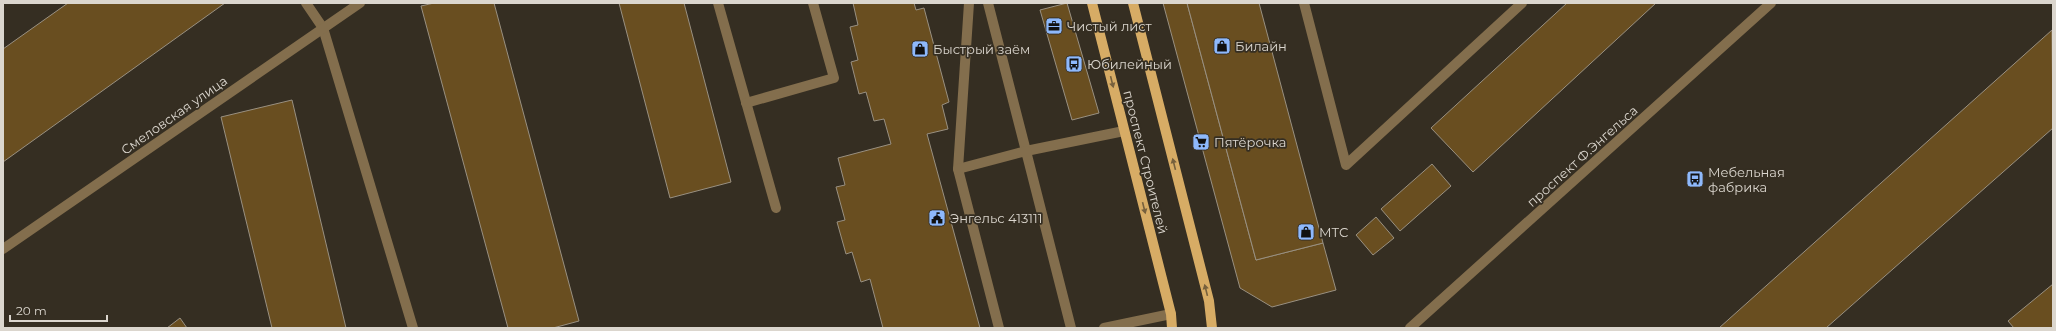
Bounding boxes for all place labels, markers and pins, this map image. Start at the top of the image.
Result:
office icon: Чистый лист [1044,16,1064,36]
place label: Чистый лист [1067,18,1152,34]
shop icon: Билайн [1212,36,1232,56]
place label: Билайн [1235,38,1287,54]
shop icon: Быстрый заём [910,39,930,59]
place label: Быстрый заём [933,41,1030,57]
bus stop icon: Юбилейный [1064,54,1084,74]
place label: Юбилейный [1087,56,1172,72]
supermarket icon: Пятёрочка [1191,132,1211,152]
place label: Пятёрочка [1214,134,1286,150]
place label: Мебельная фабрика [1708,164,1785,195]
bus stop icon: Мебельная фабрика [1685,169,1705,189]
public building icon: Энгельс 413111 [927,208,947,228]
place label: Энгельс 413111 [950,210,1042,226]
shop icon: МТС [1296,222,1316,242]
place label: МТС [1319,224,1348,240]

